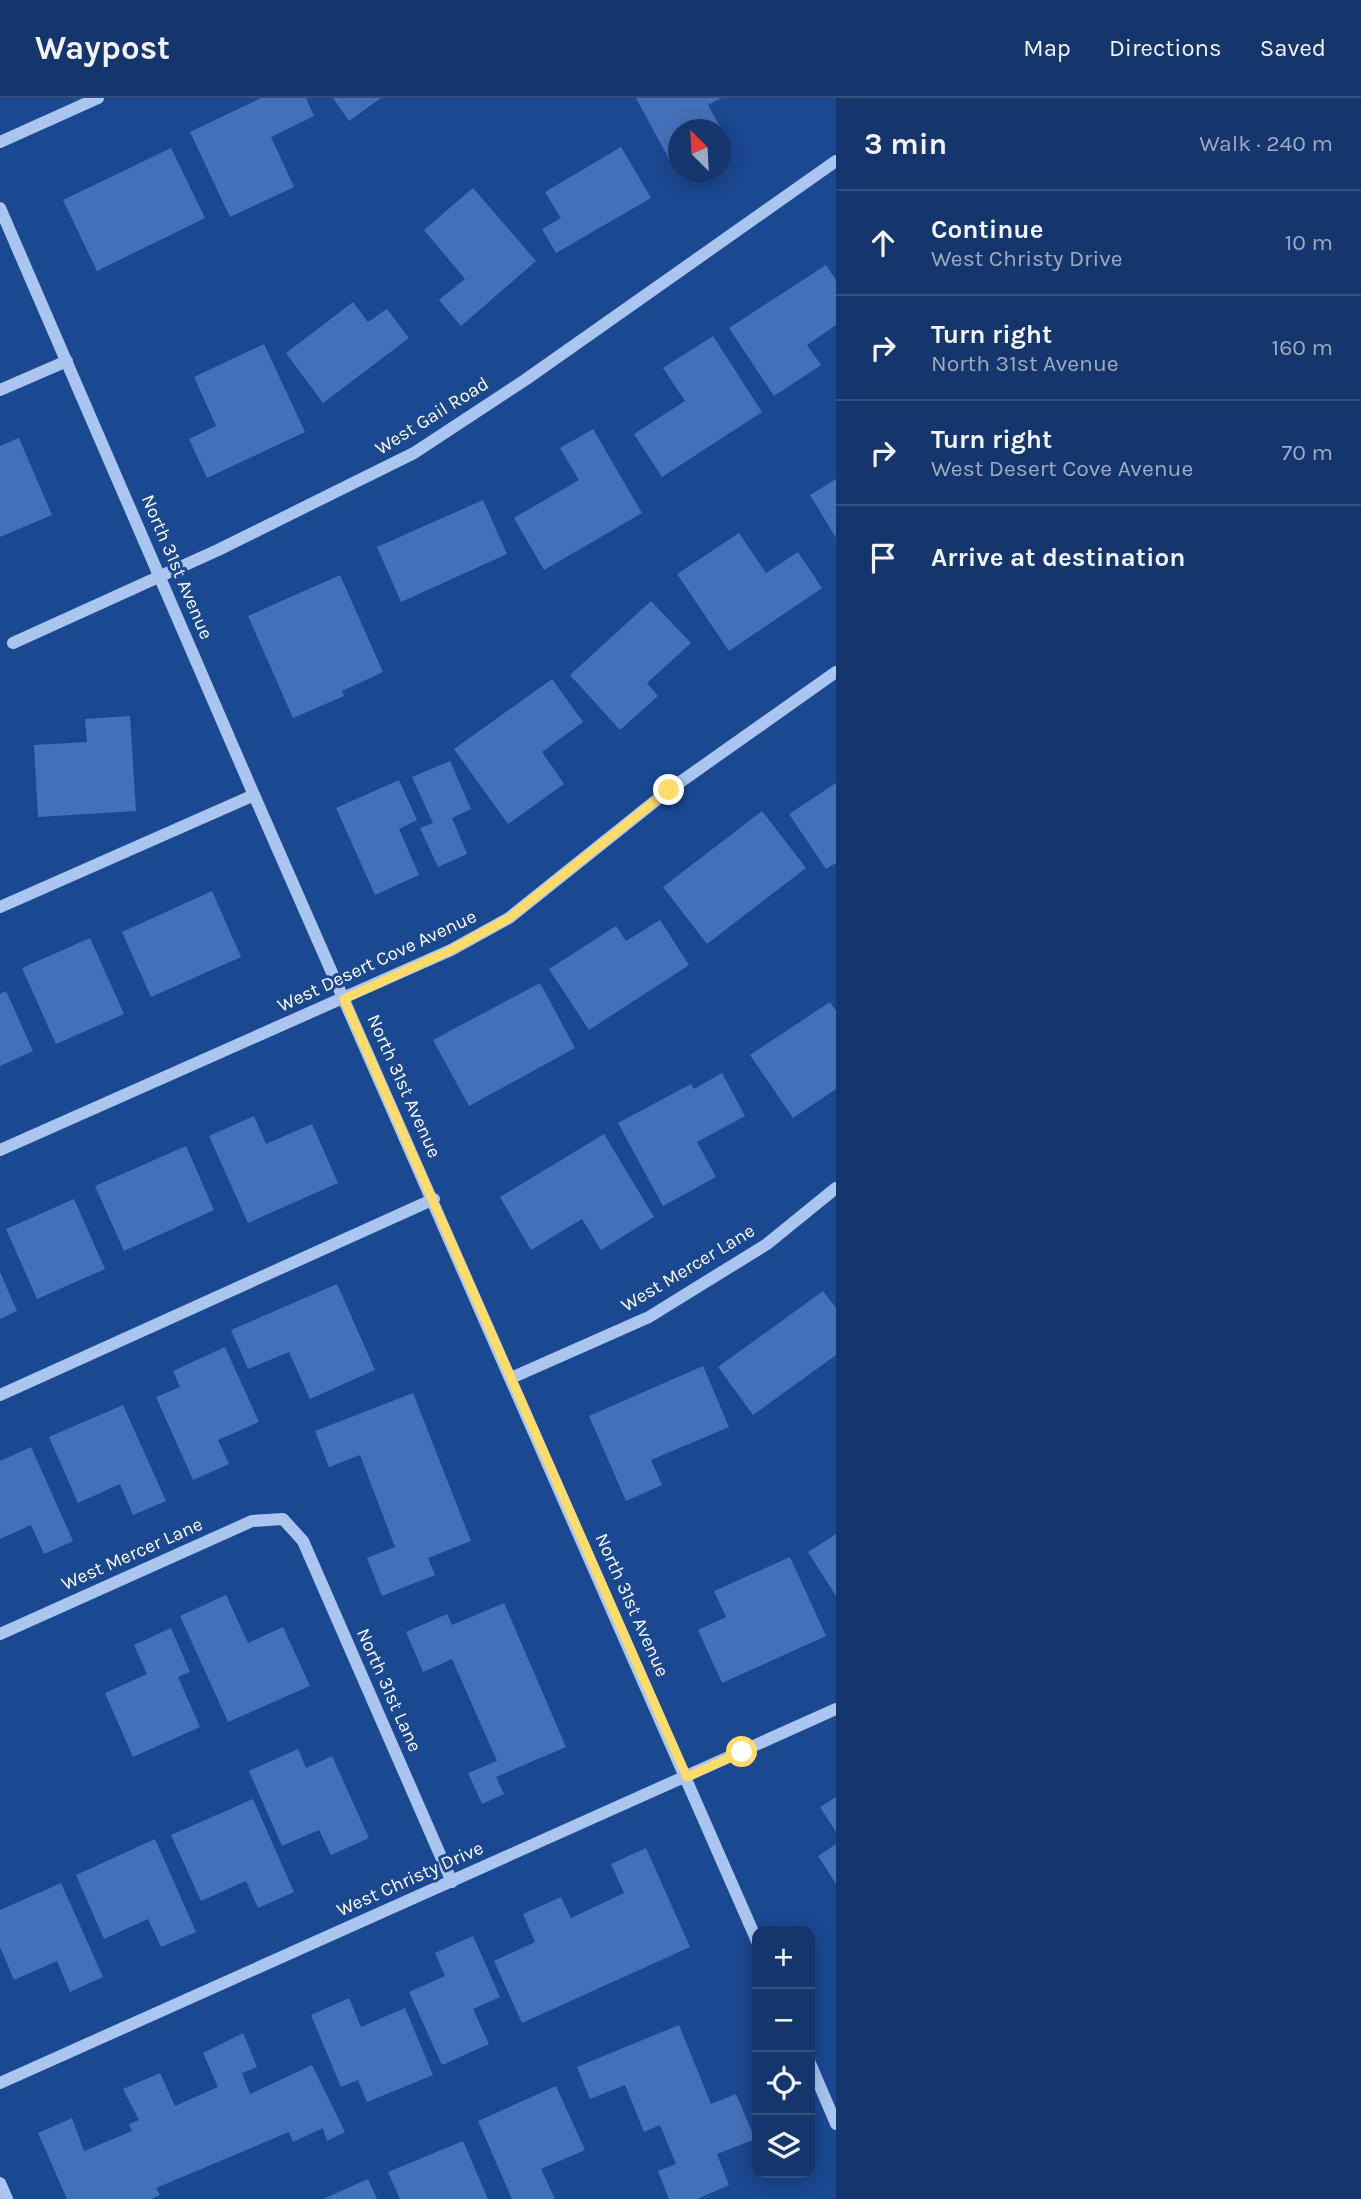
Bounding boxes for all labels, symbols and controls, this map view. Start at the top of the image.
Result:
text: Waypost [35,29,170,67]
text: Map [1023,34,1071,62]
text: Directions [1109,34,1222,62]
text: Saved [1260,34,1326,62]
north arrow [668,119,731,182]
text: 3 min [864,126,947,162]
text: Walk · 240 m [1199,130,1333,157]
text: Continue [931,214,1043,245]
icon: ahead [864,224,902,262]
text: 10 m [1285,229,1333,256]
text: West Christy Drive [931,245,1123,272]
text: Turn right [931,319,1052,350]
icon: right [864,329,902,367]
text: 160 m [1272,334,1333,361]
text: North 31st Avenue [931,350,1119,377]
street label: West Gail Road [371,372,493,460]
text: Turn right [931,424,1052,455]
icon: right [864,434,902,472]
text: 70 m [1282,439,1333,466]
text: West Desert Cove Avenue [931,455,1193,482]
street label: North 31st Avenue [137,491,217,643]
icon: arrive [864,539,902,577]
text: Arrive at destination [931,542,1185,573]
route end [653,774,684,805]
street label: West Desert Cove Avenue [274,905,480,1017]
street label: North 31st Avenue [362,1011,446,1161]
street label: West Mercer Lane [617,1219,759,1317]
street label: West Mercer Lane [58,1513,206,1595]
street label: North 31st Avenue [590,1530,674,1680]
street label: North 31st Lane [352,1625,426,1755]
route start [726,1736,757,1767]
street label: West Christy Drive [333,1837,487,1921]
map controls [752,1926,815,2178]
button: + [752,1926,815,1989]
button: − [752,1989,815,2052]
button: locate [752,2052,815,2115]
button: layers [752,2115,815,2178]

